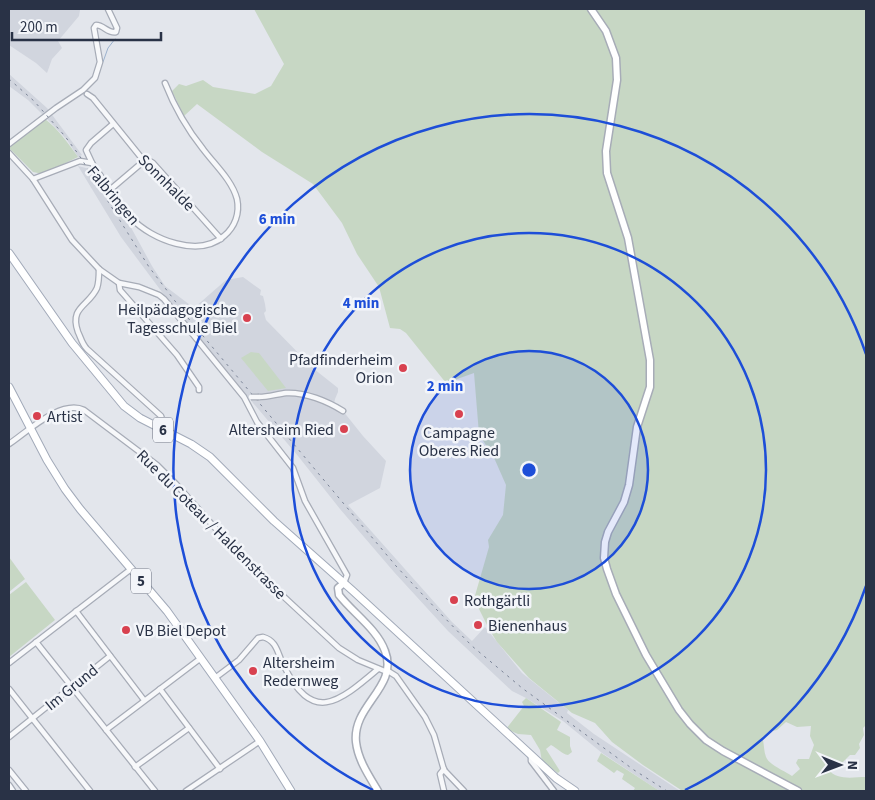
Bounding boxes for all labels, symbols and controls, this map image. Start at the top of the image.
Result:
scale bar [12,10,161,42]
text: 200 m [20,17,58,38]
street label: Sonnhalde [133,149,200,216]
street label: Falbringen [82,161,145,230]
text: 6 min [259,209,295,230]
text: 4 min [343,293,379,314]
place label: Heilpädagogische Tagesschule Biel [118,299,237,339]
marker: Heilpädagogische Tagesschule Biel [241,312,253,324]
place label: Pfadfinderheim Orion [289,349,393,389]
marker: Pfadfinderheim Orion [397,362,409,374]
text: 2 min [427,376,463,397]
place label: Artist [47,406,83,428]
marker: Campagne Oberes Ried [453,408,465,420]
marker: Artist [31,410,43,422]
road number: 6 [153,418,173,442]
place label: Altersheim Ried [229,419,334,441]
place label: Campagne Oberes Ried [419,422,499,462]
marker: Altersheim Ried [338,423,350,435]
street label: Rue du Coteau / Haldenstrasse [132,445,291,604]
centre of rings [520,461,538,479]
road number: 5 [131,568,151,594]
place label: Rothgärtli [464,590,530,612]
marker: Rothgärtli [448,594,460,606]
place label: Bienenhaus [488,615,567,637]
marker: Bienenhaus [472,619,484,631]
place label: VB Biel Depot [136,620,226,642]
marker: VB Biel Depot [120,624,132,636]
place label: Altersheim Redernweg [263,652,338,692]
street label: Im Grund [40,660,103,716]
marker: Altersheim Redernweg [247,665,259,677]
north arrow [815,740,865,790]
text: N [842,760,862,770]

